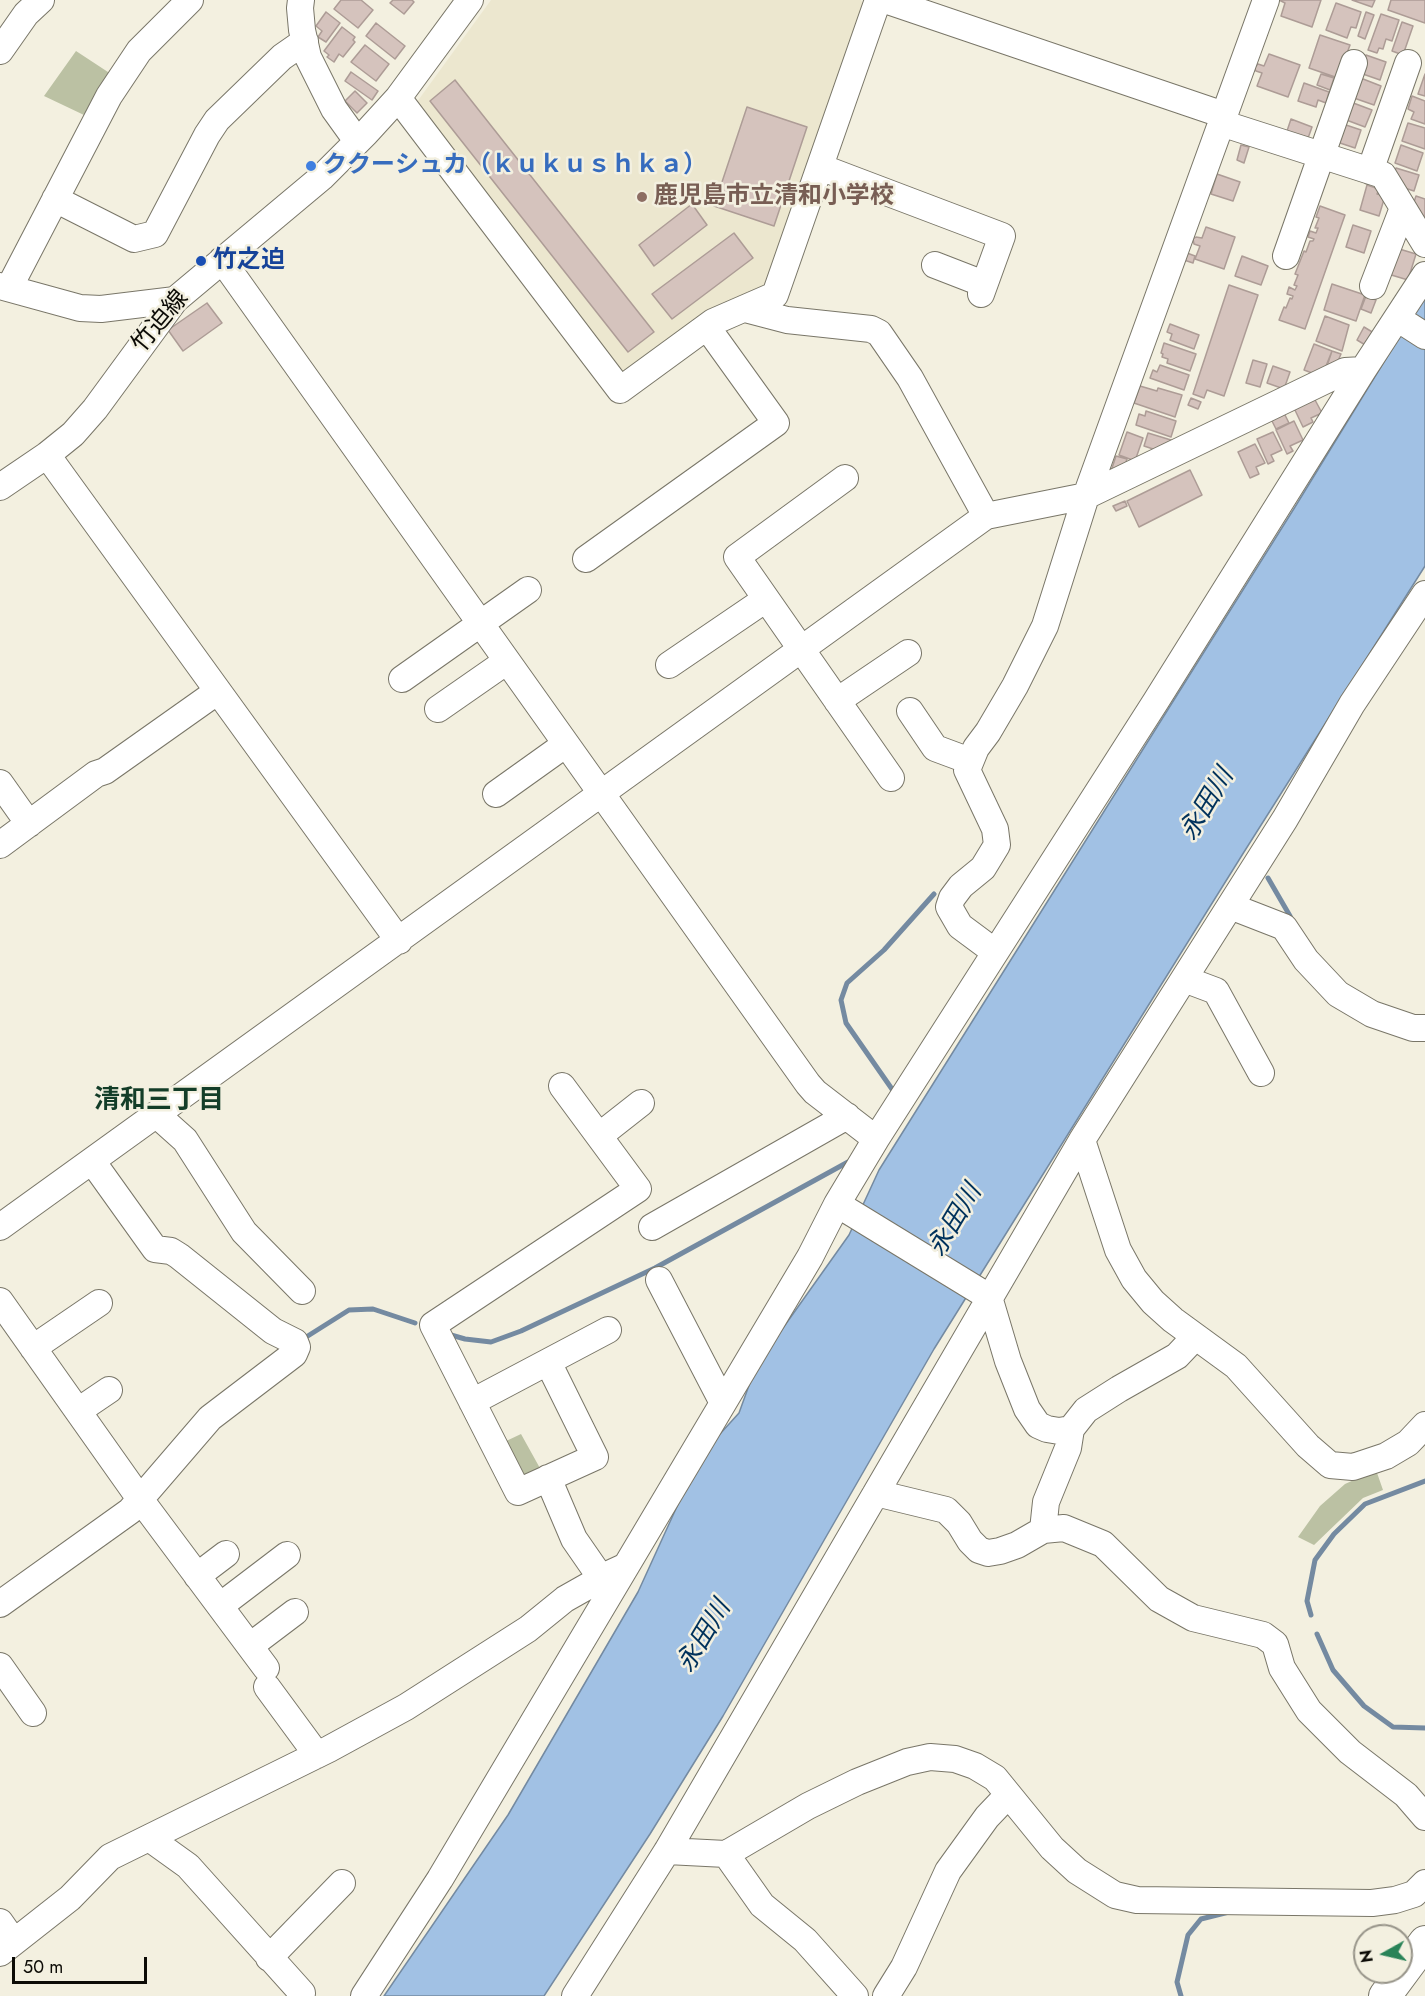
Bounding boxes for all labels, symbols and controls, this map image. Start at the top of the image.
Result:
place label: ククーシュカ（ｋｕｋｕｓｈｋａ） [323,152,707,180]
marker: ククーシュカ（ｋｕｋｕｓｈｋａ） [304,159,318,173]
place label: 鹿児島市立清和小学校 [654,183,894,211]
marker: 鹿児島市立清和小学校 [635,190,649,204]
place label: 竹之迫 [213,247,285,275]
marker: 竹之迫 [194,254,208,268]
street label: 竹迫線 [127,285,195,359]
water label: 永田川 [1175,764,1241,846]
district label: 清和三丁目 [94,1086,224,1118]
water label: 永田川 [923,1180,989,1262]
water label: 永田川 [672,1596,738,1678]
north arrow [1353,1924,1413,1984]
scale bar [15,1945,150,1983]
text: N [1354,1948,1379,1964]
text: 50 m [23,1954,63,1980]

